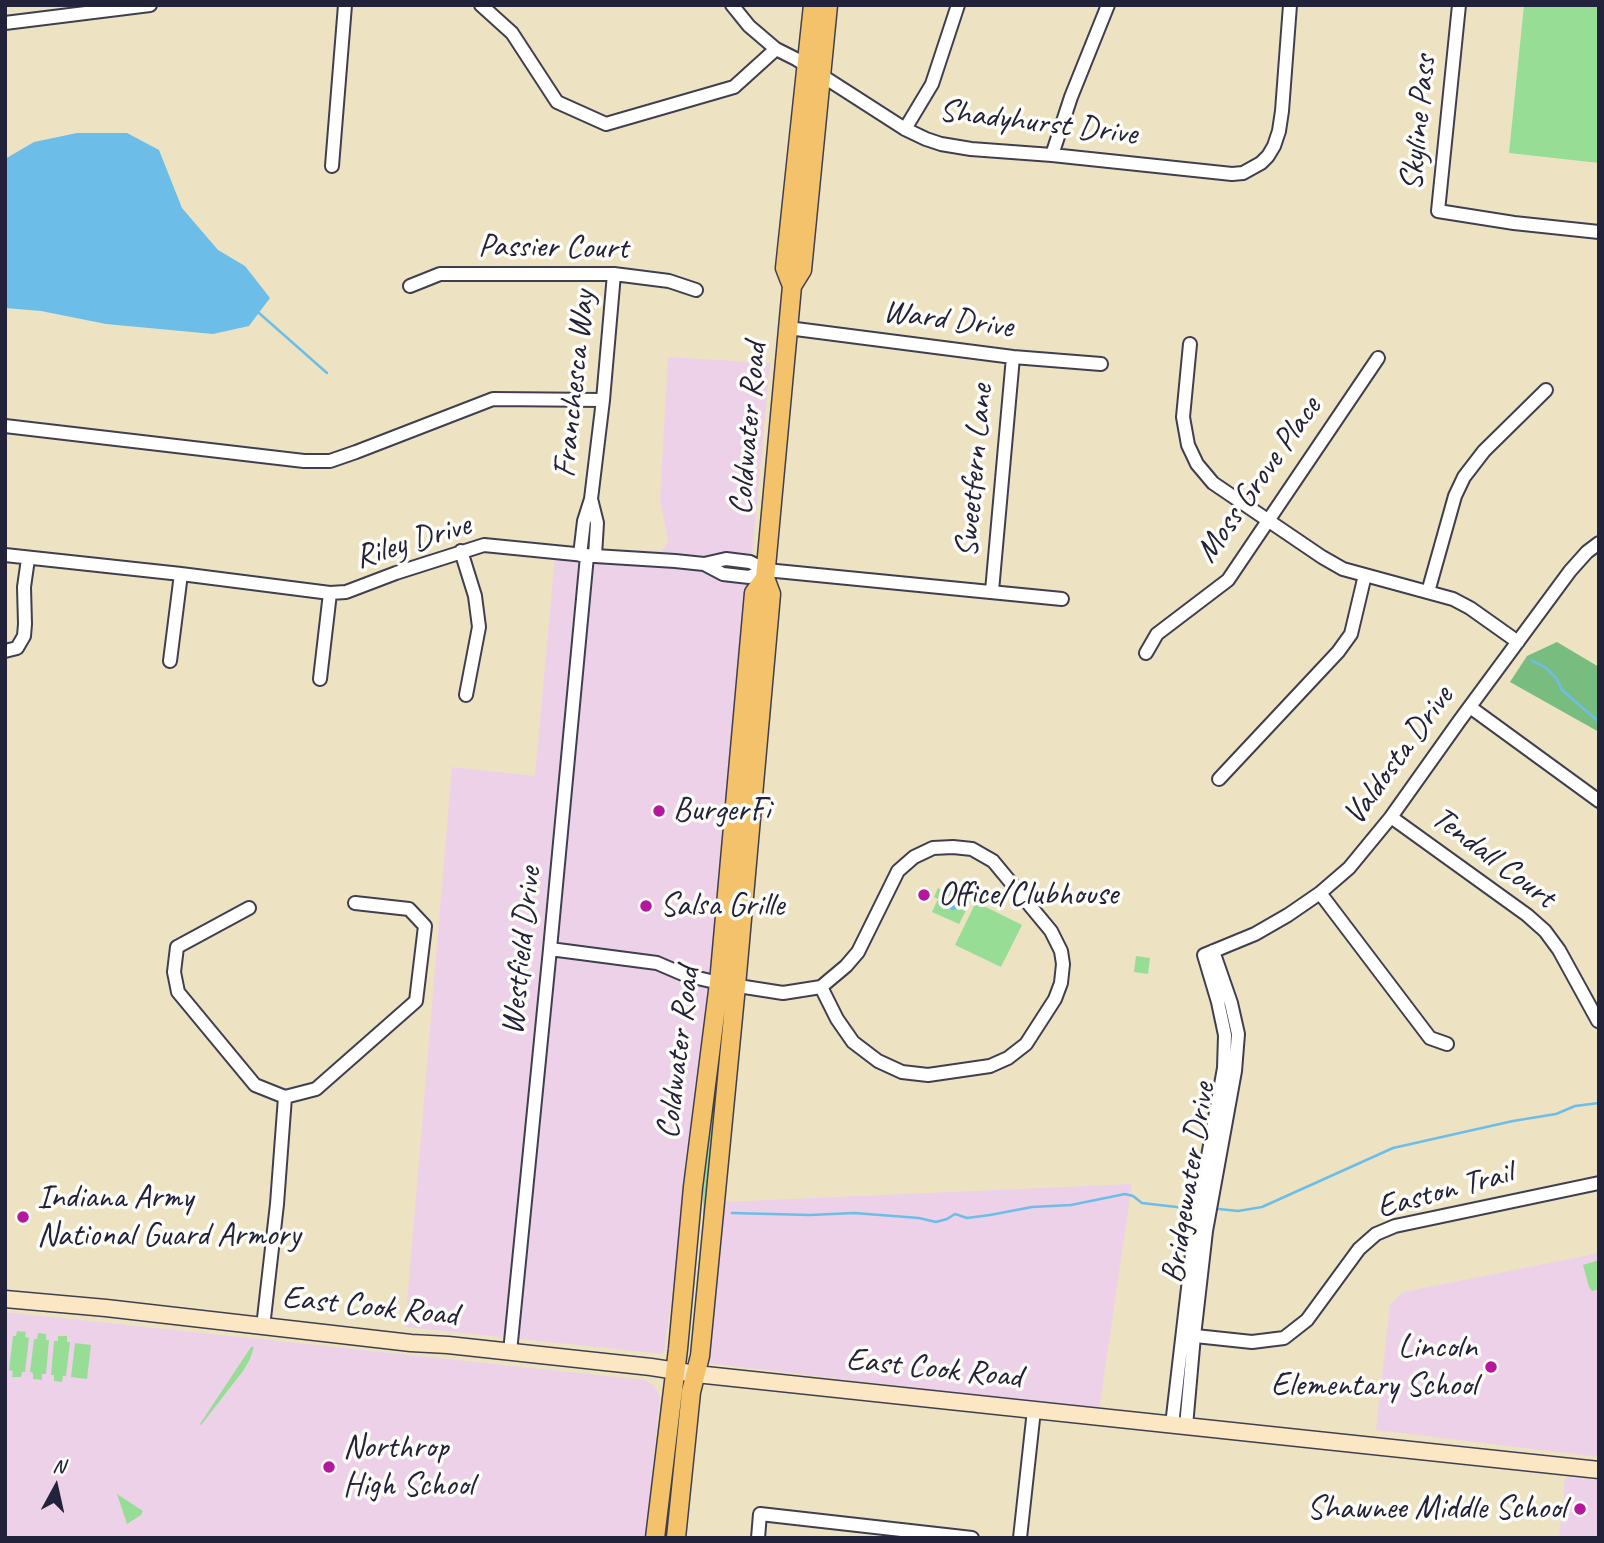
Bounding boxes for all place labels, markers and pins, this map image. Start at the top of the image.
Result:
place label: BurgerFi [673,791,770,831]
marker: BurgerFi [651,803,667,819]
place label: Office/Clubhouse [938,875,1118,915]
place label: Salsa Grille [660,886,784,926]
marker: Office/Clubhouse [916,887,932,903]
marker: Salsa Grille [638,898,654,914]
place label: Indiana Army National Guard Armory [37,1178,300,1256]
marker: Indiana Army National Guard Armory [15,1209,31,1225]
place label: Lincoln Elementary School [1271,1328,1477,1406]
marker: Lincoln Elementary School [1483,1359,1499,1375]
place label: Northrop High School [343,1428,474,1506]
marker: Northrop High School [321,1459,337,1475]
place label: Shawnee Middle School [1307,1489,1566,1529]
marker: Shawnee Middle School [1572,1501,1588,1517]

